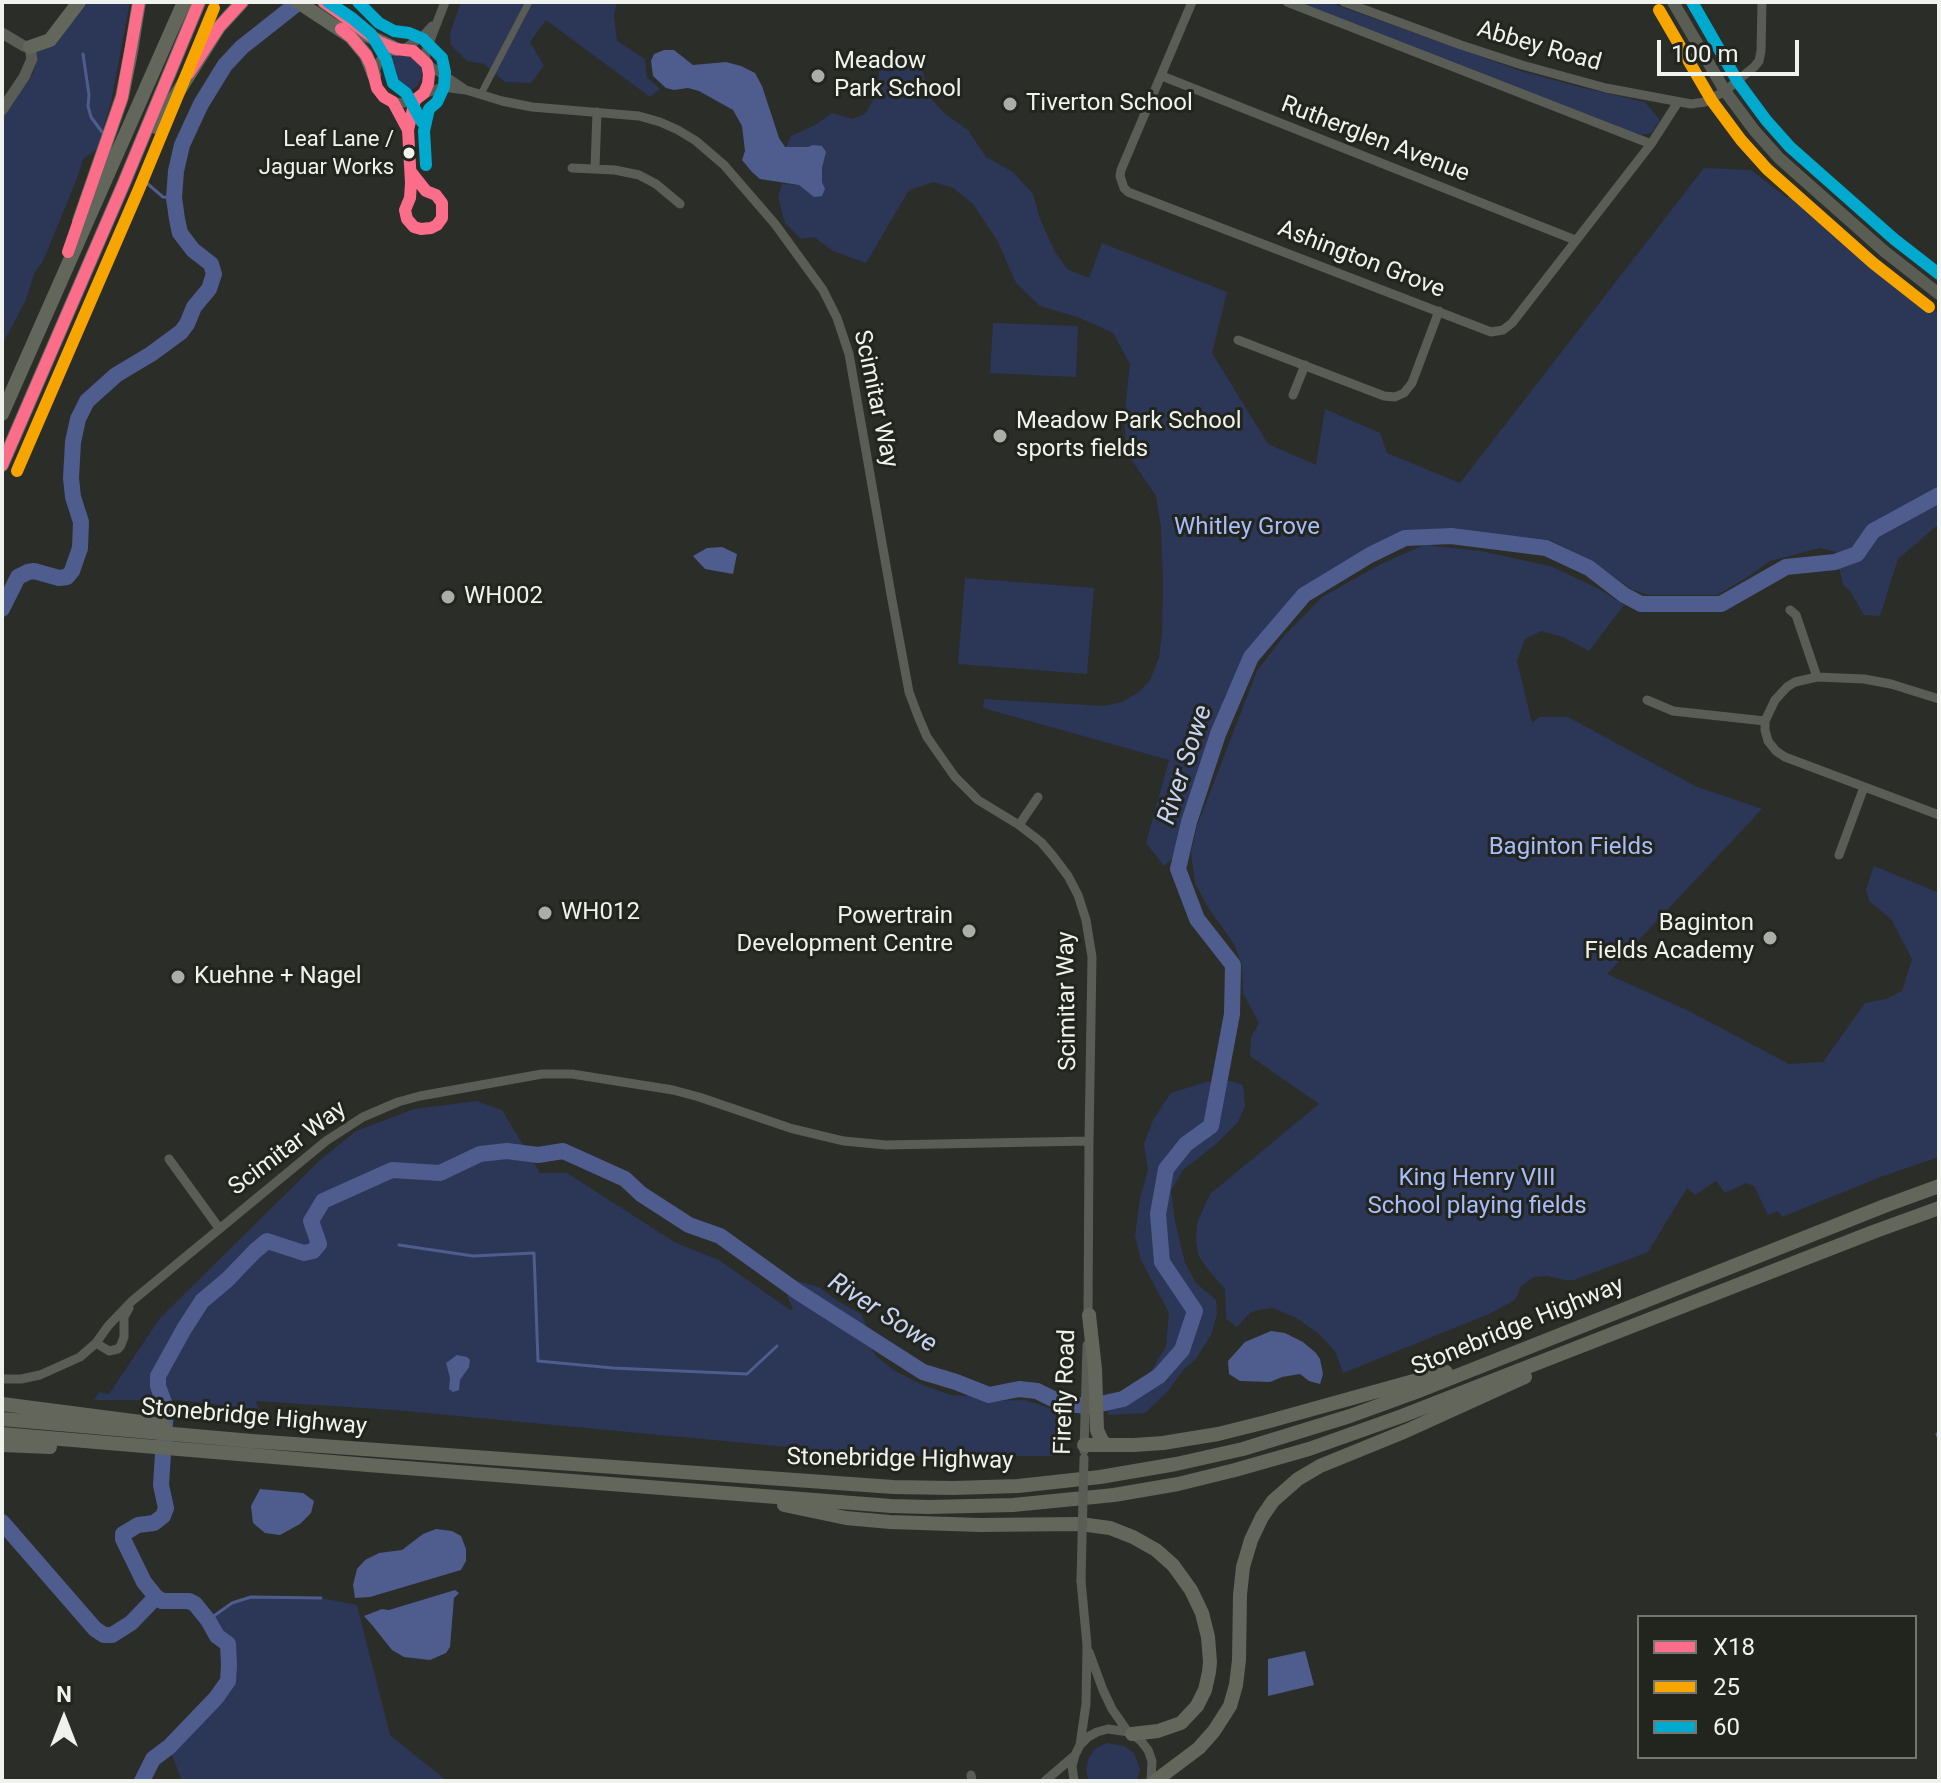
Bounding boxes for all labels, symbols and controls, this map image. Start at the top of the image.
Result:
street label: Abbey Road [1474,16,1604,78]
scale bar [1661,24,1803,74]
text: 100 m [1671,40,1738,68]
place label: Meadow Park School [834,48,962,104]
marker: Meadow Park School [809,67,827,85]
place label: Tiverton School [1026,90,1193,118]
street label: Rutherglen Avenue [1277,91,1473,189]
marker: Tiverton School [1001,95,1019,113]
place label: Leaf Lane / Jaguar Works [259,127,394,178]
marker: Leaf Lane / Jaguar Works [401,145,417,161]
street label: Ashington Grove [1274,215,1448,305]
street label: Scimitar Way [846,328,904,470]
place label: Meadow Park School sports fields [1016,408,1242,464]
marker: Meadow Park School sports fields [991,427,1009,445]
park label: Whitley Grove [1174,514,1320,542]
place label: WH002 [464,583,543,611]
marker: WH002 [439,588,457,606]
water label: River Sowe [1152,701,1220,829]
park label: Baginton Fields [1489,834,1653,862]
place label: WH012 [561,899,640,927]
place label: Powertrain Development Centre [737,903,953,959]
marker: WH012 [536,904,554,922]
place label: Baginton Fields Academy [1585,910,1754,966]
marker: Powertrain Development Centre [960,922,978,940]
marker: Baginton Fields Academy [1761,929,1779,947]
street label: Scimitar Way [1052,931,1084,1071]
place label: Kuehne + Nagel [194,963,362,991]
marker: Kuehne + Nagel [169,968,187,986]
street label: Scimitar Way [224,1095,352,1203]
park label: King Henry VIII School playing fields [1367,1165,1587,1221]
water label: River Sowe [822,1267,942,1361]
street label: Stonebridge Highway [1408,1271,1628,1383]
street label: Firefly Road [1049,1329,1083,1455]
street label: Stonebridge Highway [140,1394,368,1442]
street label: Stonebridge Highway [786,1444,1014,1476]
legend [1637,1615,1917,1759]
text: X18 [1713,1633,1755,1661]
text: 25 [1713,1673,1740,1701]
north arrow [24,1679,104,1759]
text: N [56,1682,72,1707]
text: 60 [1713,1713,1740,1741]

